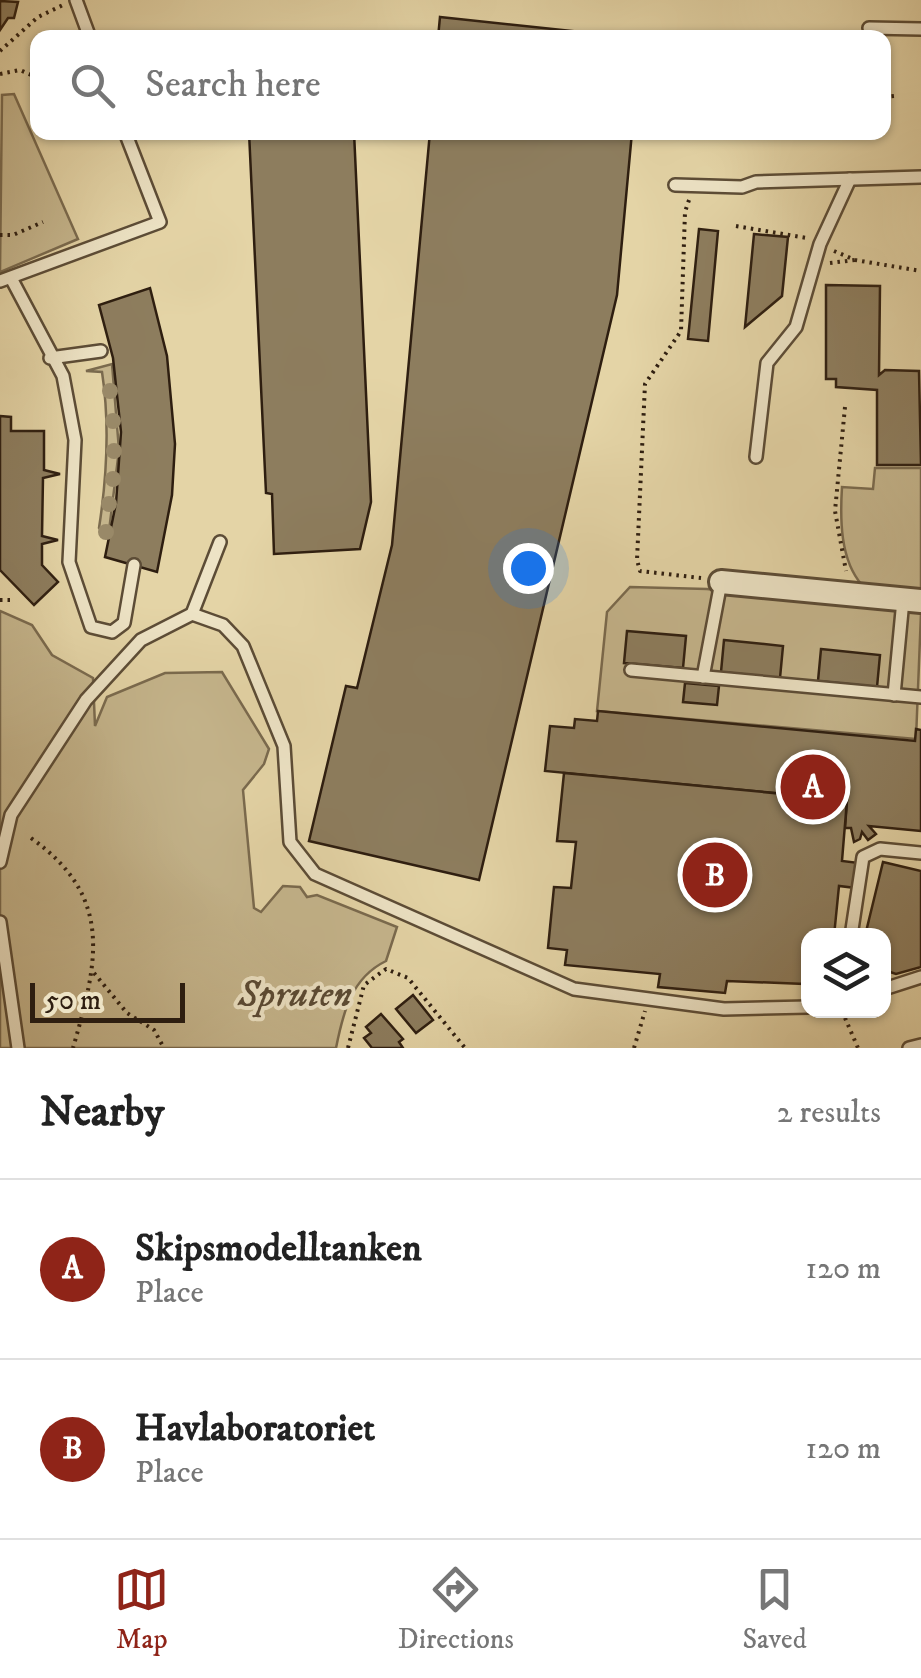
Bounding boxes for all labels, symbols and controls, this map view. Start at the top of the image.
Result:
search box [30,30,891,140]
icon: search [65,58,120,113]
text: Search here [145,61,321,109]
your location [503,543,554,594]
pin: A [780,750,846,824]
pin: B [682,838,748,912]
map controls [801,928,891,1018]
button: layers [801,928,891,1018]
park label: Spruten [237,971,352,1019]
scale bar [30,978,185,1023]
text: 50 m [45,983,101,1018]
text: Nearby [40,1087,164,1139]
text: 2 results [777,1093,881,1133]
text: Skipsmodelltanken [135,1225,422,1273]
text: A [62,1249,83,1289]
text: 120 m [805,1249,881,1289]
text: Place [135,1273,204,1313]
text: Havlaboratoriet [135,1405,375,1453]
text: B [62,1429,83,1469]
text: 120 m [805,1429,881,1469]
text: Place [135,1453,204,1493]
tab: Map [114,1562,169,1657]
tab: Directions [398,1562,514,1657]
tab: Saved [742,1562,807,1657]

